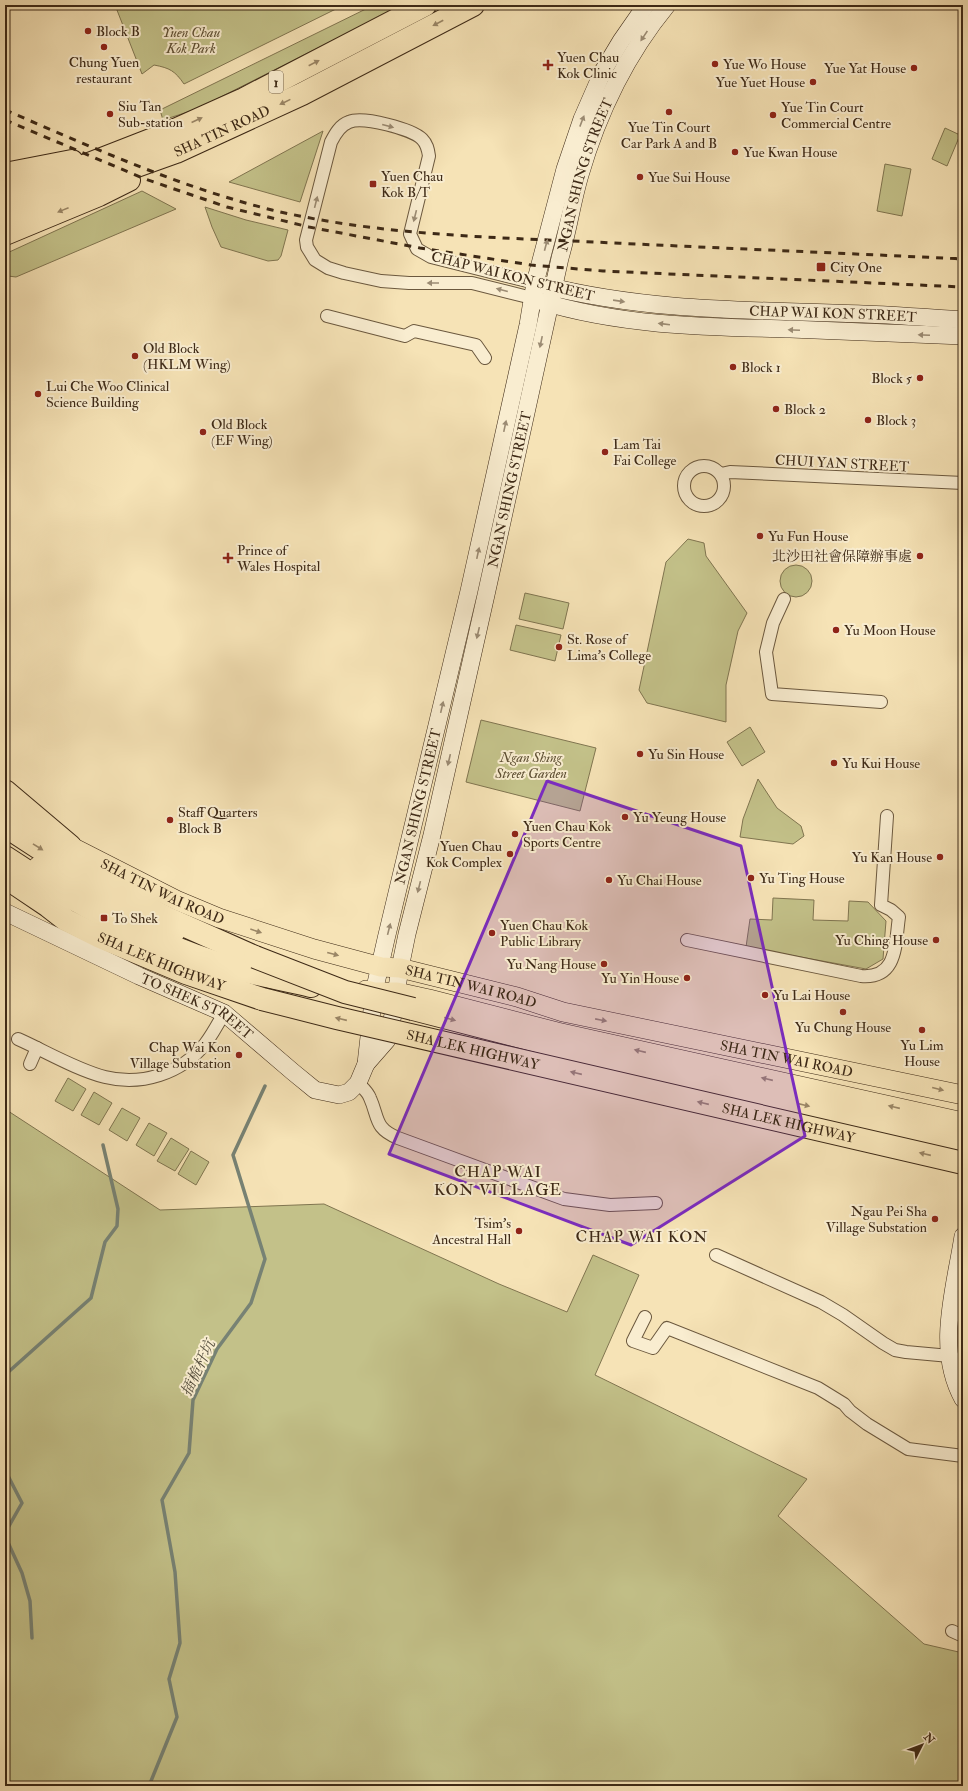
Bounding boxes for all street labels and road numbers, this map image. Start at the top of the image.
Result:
road number: 1 [269,71,283,93]
street label: NGAN SHING STREET [554,95,617,253]
street label: SHA TIN ROAD [171,102,273,161]
street label: CHAP WAI KON STREET [430,248,597,305]
street label: CHAP WAI KON STREET [749,302,918,326]
street label: NGAN SHING STREET [484,409,535,569]
street label: CHUI YAN STREET [774,451,910,476]
street label: NGAN SHING STREET [391,726,445,886]
street label: SHA TIN WAI ROAD [98,855,227,928]
street label: SHA LEK HIGHWAY [95,929,228,995]
street label: SHA TIN WAI ROAD [403,962,539,1012]
street label: TO SHEK STREET [138,970,257,1043]
street label: SHA LEK HIGHWAY [405,1026,541,1074]
street label: SHA TIN WAI ROAD [719,1037,854,1081]
street label: SHA LEK HIGHWAY [720,1099,857,1147]

